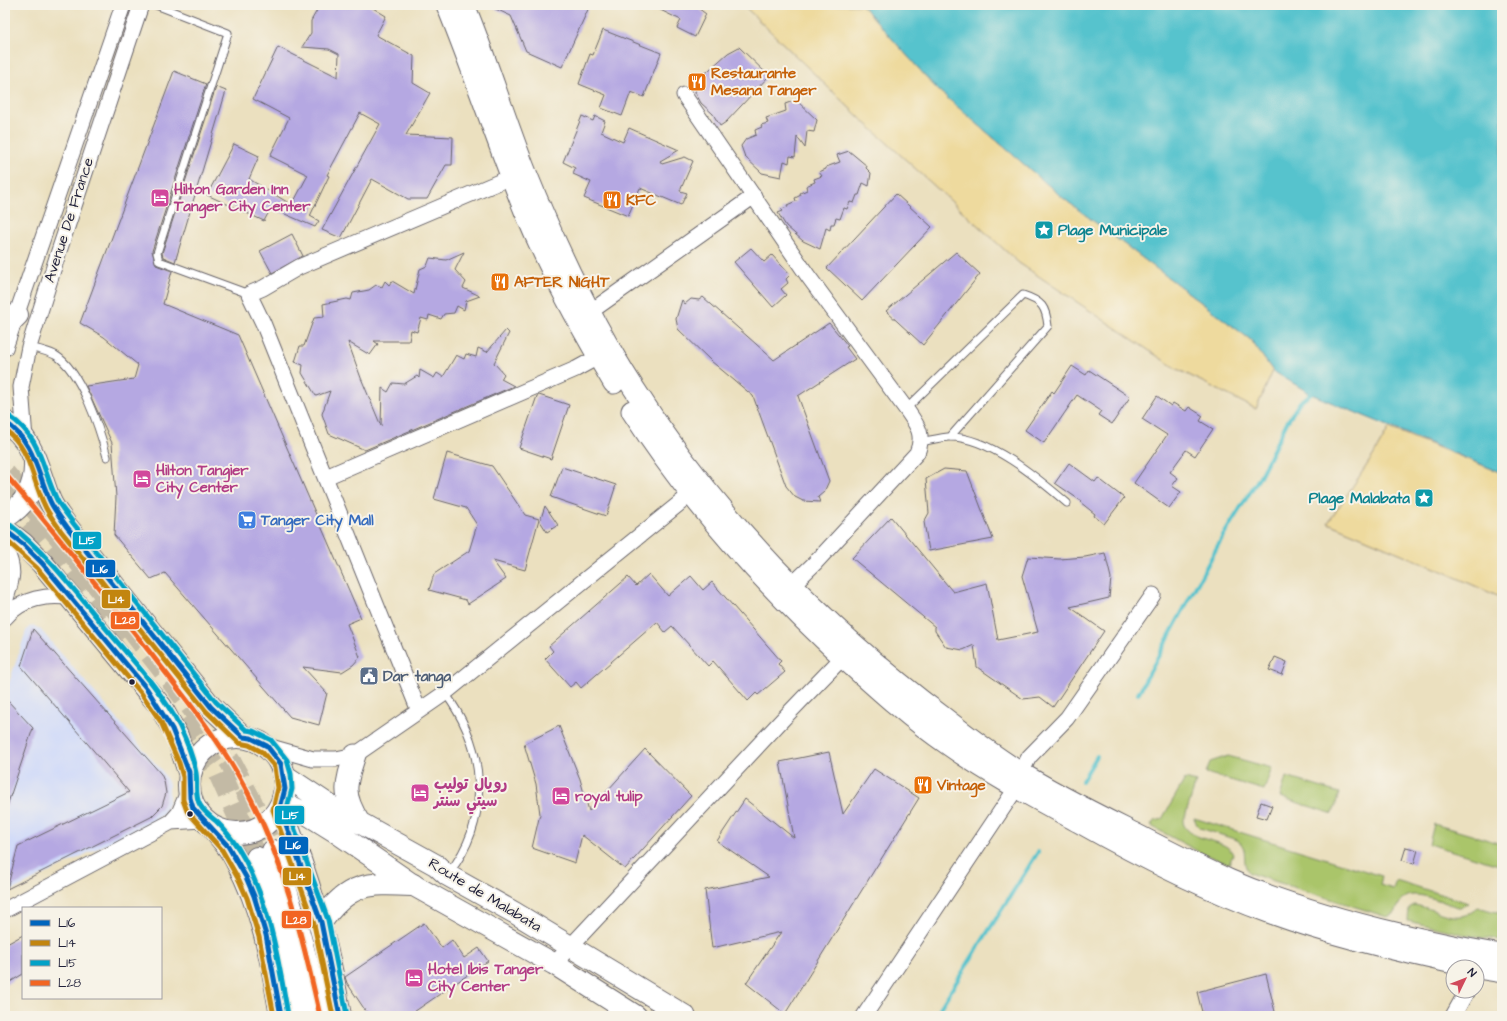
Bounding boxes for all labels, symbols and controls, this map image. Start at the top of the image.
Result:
place label: Restaurante Mesana Tanger [711,63,817,103]
restaurant icon: Restaurante Mesana Tanger [686,71,708,93]
street label: Avenue De France [39,155,99,285]
place label: Hilton Garden Inn Tanger City Center [173,179,311,219]
hotel icon: Hilton Garden Inn Tanger City Center [149,187,171,209]
restaurant icon: KFC [601,189,623,211]
place label: KFC [626,190,656,211]
place icon: Plage Municipale [1033,219,1055,241]
place label: Plage Municipale [1058,220,1167,243]
restaurant icon: AFTER NIGHT [489,271,511,293]
place label: AFTER NIGHT [514,272,610,293]
place label: Hilton Tangier City Center [156,460,249,499]
hotel icon: Hilton Tangier City Center [131,468,153,490]
place icon: Plage Malabata [1413,487,1435,509]
place label: Plage Malabata [1309,488,1410,511]
supermarket icon: Tanger City Mall [236,509,258,531]
place label: Tanger City Mall [260,510,374,533]
line badge: LI5 [72,531,102,550]
text: LI5 [78,533,96,548]
line badge: L16 [85,559,116,578]
text: L16 [92,562,108,577]
line badge: L14 [101,589,131,609]
text: L14 [108,592,125,607]
line badge: L28 [110,611,140,630]
text: L28 [114,613,136,628]
public building icon: Dar tanga [358,665,380,687]
place label: Dar tanga [383,666,452,689]
unlabelled marker [127,677,137,687]
place label: رويال توليب سيتي سنتر [432,774,507,815]
restaurant icon: Vintage [912,774,934,796]
place label: Vintage [936,775,986,798]
hotel icon: رويال توليب سيتي سنتر [409,782,431,804]
hotel icon: royal tulip [550,785,572,807]
place label: royal tulip [575,786,643,808]
line badge: LI5 [274,805,305,825]
text: LI5 [281,808,299,823]
unlabelled marker [185,809,195,819]
line badge: L16 [278,836,309,855]
text: L16 [285,838,301,853]
street label: Route de Malabata [425,853,546,937]
line badge: L14 [282,867,312,886]
text: L14 [289,869,306,884]
legend [22,907,162,999]
line badge: L28 [281,910,312,929]
text: L28 [285,913,307,928]
text: L16 [58,915,76,932]
text: L14 [58,935,76,952]
text: LI5 [58,955,77,972]
place label: Hotel Ibis Tanger City Center [428,959,544,998]
north arrow [1445,959,1485,999]
text: N [1464,965,1480,980]
hotel icon: Hotel Ibis Tanger City Center [403,967,425,989]
text: L28 [58,975,81,992]

